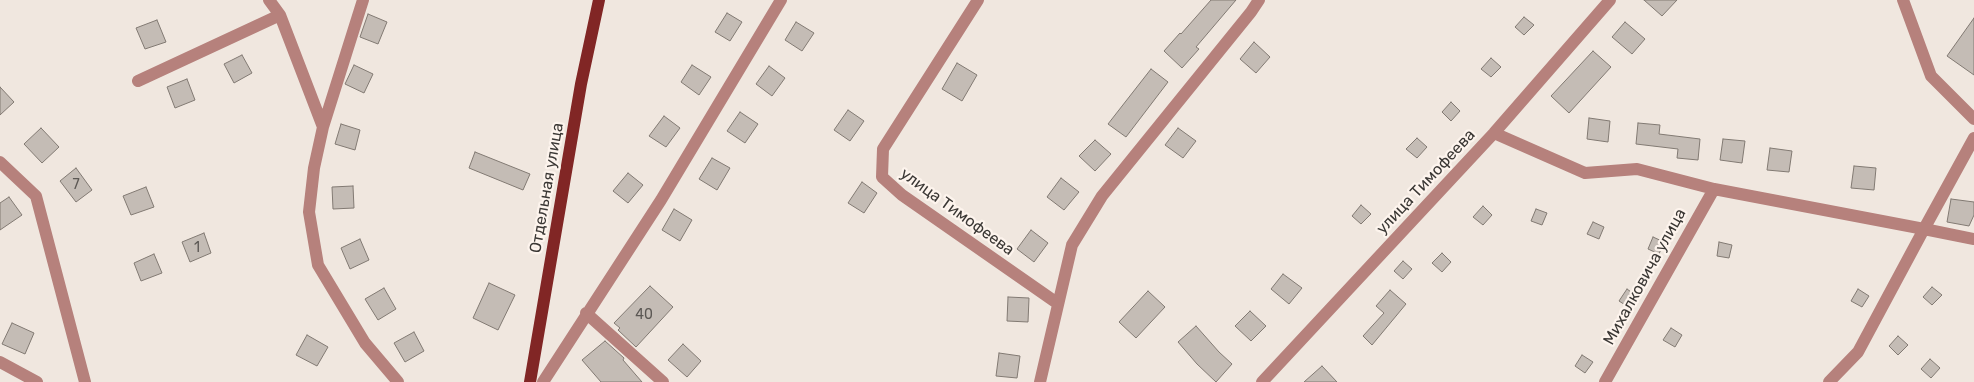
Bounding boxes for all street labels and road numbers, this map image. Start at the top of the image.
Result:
street label: Отдельная улица [526,121,568,255]
street label: улица Тимофеева [1373,126,1479,238]
street label: улица Тимофеева [896,164,1018,260]
street label: Михалковича улица [1600,206,1690,348]

